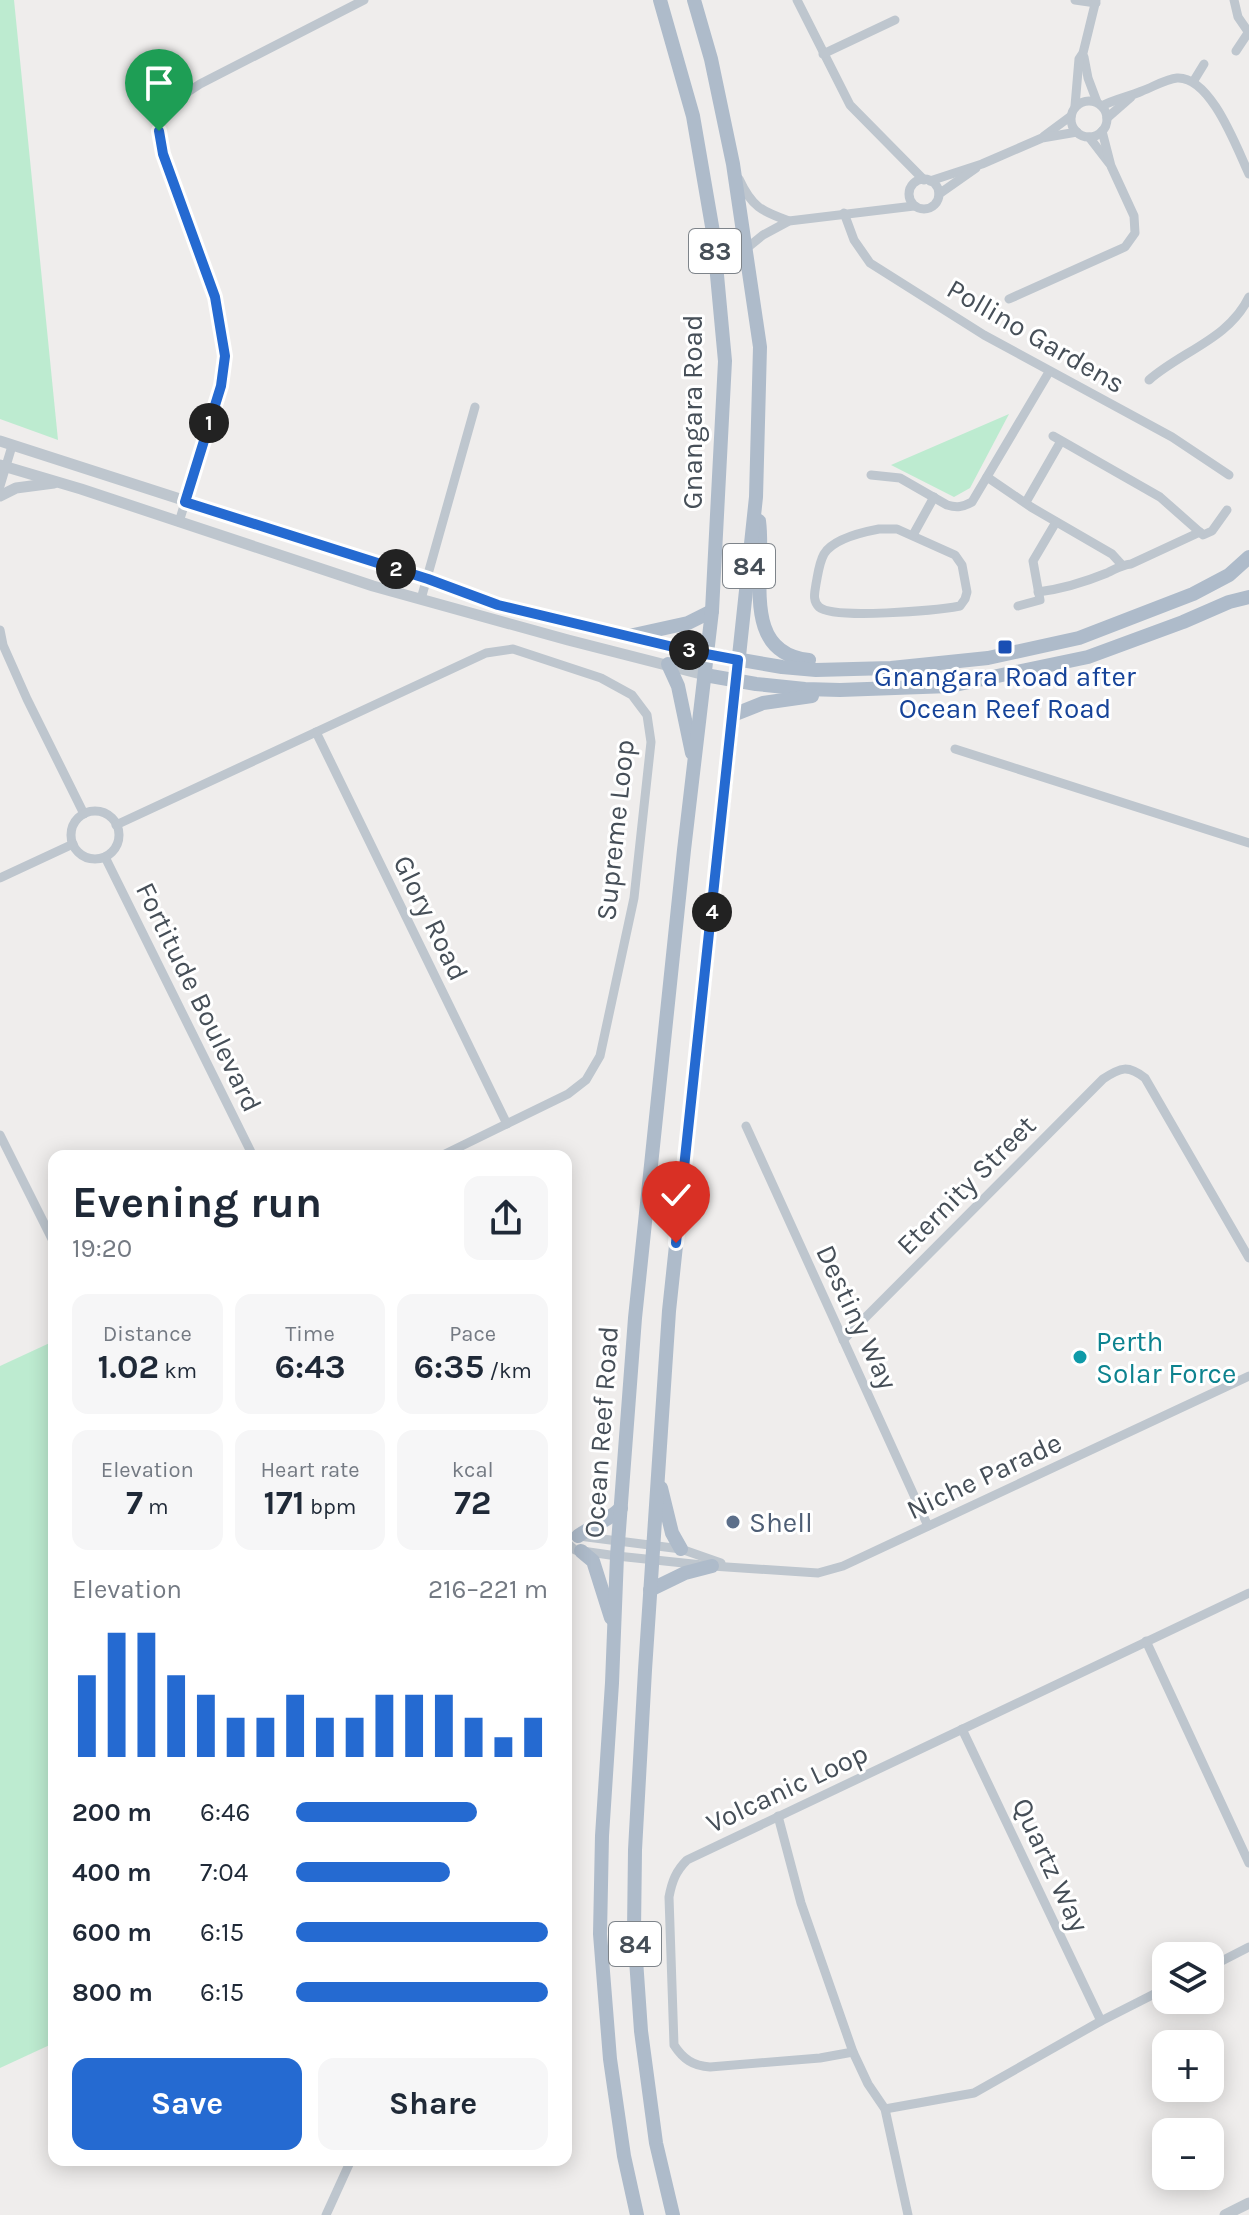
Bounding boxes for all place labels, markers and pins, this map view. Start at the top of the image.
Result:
pin [125,49,193,131]
pin: 1 [189,403,229,443]
pin: 2 [376,549,416,589]
pin: 3 [669,630,709,670]
marker: Gnangara Road after Ocean Reef Road [996,638,1014,656]
place label: Gnangara Road after Ocean Reef Road [874,660,1137,725]
pin: 4 [692,892,732,932]
pin [642,1161,710,1243]
place label: Perth Solar Force [1096,1325,1236,1390]
marker: Perth Solar Force [1071,1348,1089,1366]
place label: Shell [749,1506,813,1539]
marker: Shell [724,1513,742,1531]

